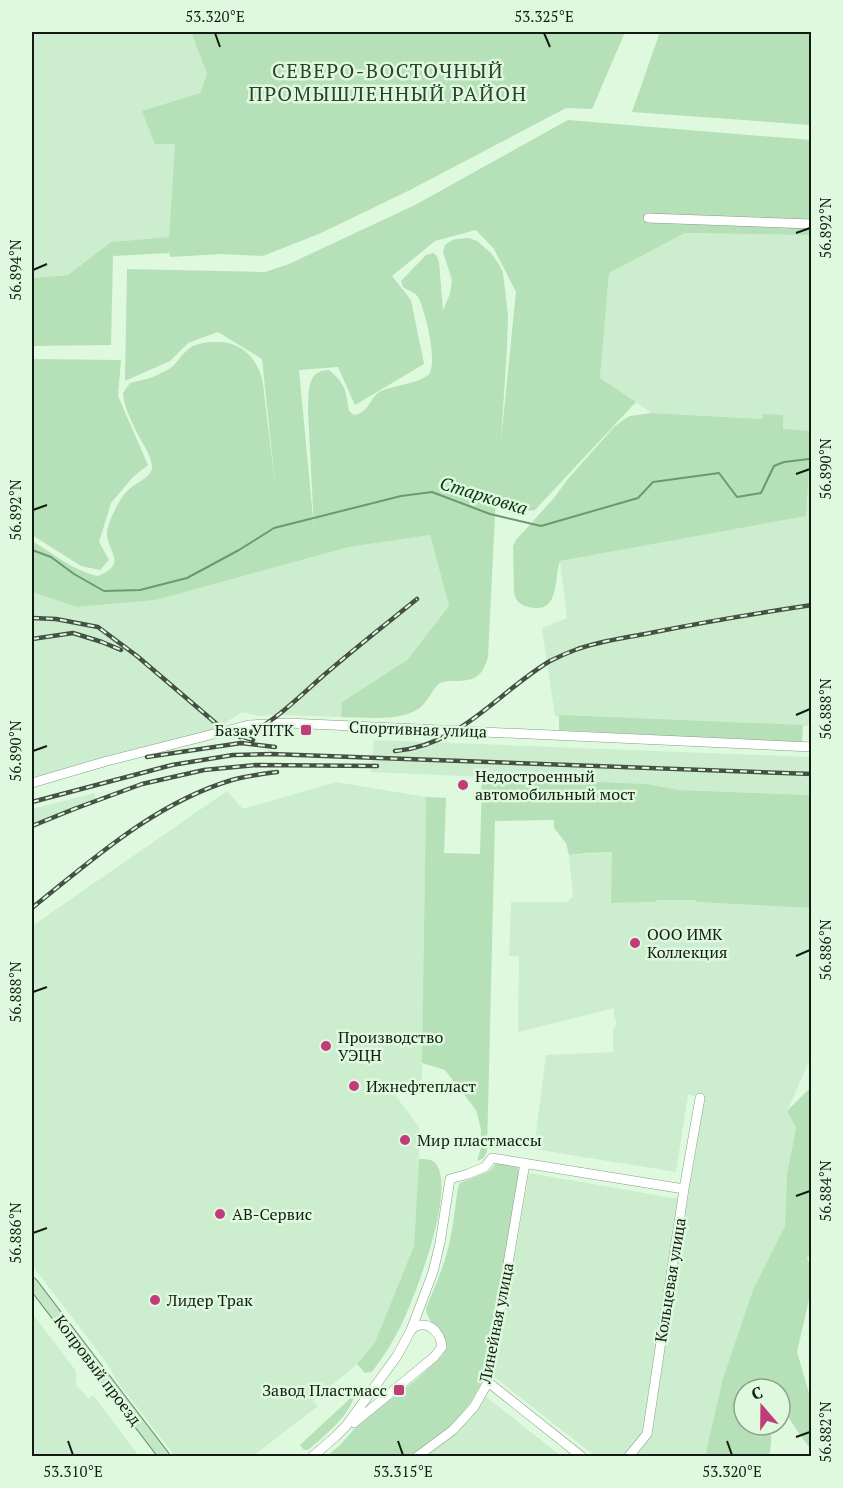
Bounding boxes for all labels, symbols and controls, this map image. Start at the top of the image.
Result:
text: 53.320°E [185,6,245,26]
text: 53.325°E [514,6,574,26]
district label: СЕВЕРО-ВОСТОЧНЫЙ ПРОМЫШЛЕННЫЙ РАЙОН [248,57,528,107]
text: 56.892°N [815,197,835,259]
text: 56.894°N [5,239,25,301]
text: 56.890°N [815,438,835,500]
water label: Старковка [437,470,531,520]
text: 56.892°N [5,479,25,541]
text: 56.888°N [815,678,835,740]
street label: Спортивная улица [349,716,487,742]
place label: База УПТК [215,719,295,741]
text: 56.890°N [5,720,25,782]
marker: База УПТК [299,723,313,737]
place label: Недостроенный автомобильный мост [475,765,635,805]
marker: Недостроенный автомобильный мост [456,778,470,792]
text: 56.886°N [815,919,835,981]
place label: ООО ИМК Коллекция [647,923,727,963]
marker: ООО ИМК Коллекция [628,936,642,950]
text: 56.888°N [5,961,25,1023]
place label: Производство УЭЦН [338,1026,443,1066]
marker: Производство УЭЦН [319,1039,333,1053]
place label: Ижнефтепласт [366,1075,476,1097]
marker: Ижнефтепласт [347,1079,361,1093]
place label: Мир пластмассы [417,1129,542,1151]
marker: Мир пластмассы [398,1133,412,1147]
text: 56.884°N [815,1160,835,1222]
text: 56.886°N [5,1202,25,1264]
place label: АВ-Сервис [232,1203,312,1225]
marker: АВ-Сервис [213,1207,227,1221]
street label: Кольцевая улица [649,1216,691,1344]
street label: Линейная улица [473,1261,518,1386]
place label: Лидер Трак [166,1289,253,1311]
marker: Лидер Трак [148,1293,162,1307]
street label: Копровый проезд [49,1310,147,1430]
north arrow [732,1377,792,1437]
place label: Завод Пластмасс [262,1379,387,1401]
text: С [748,1381,766,1405]
marker: Завод Пластмасс [392,1383,406,1397]
text: 56.882°N [815,1401,835,1463]
text: 53.310°E [43,1461,103,1481]
text: 53.315°E [373,1461,433,1481]
text: 53.320°E [702,1461,762,1481]

